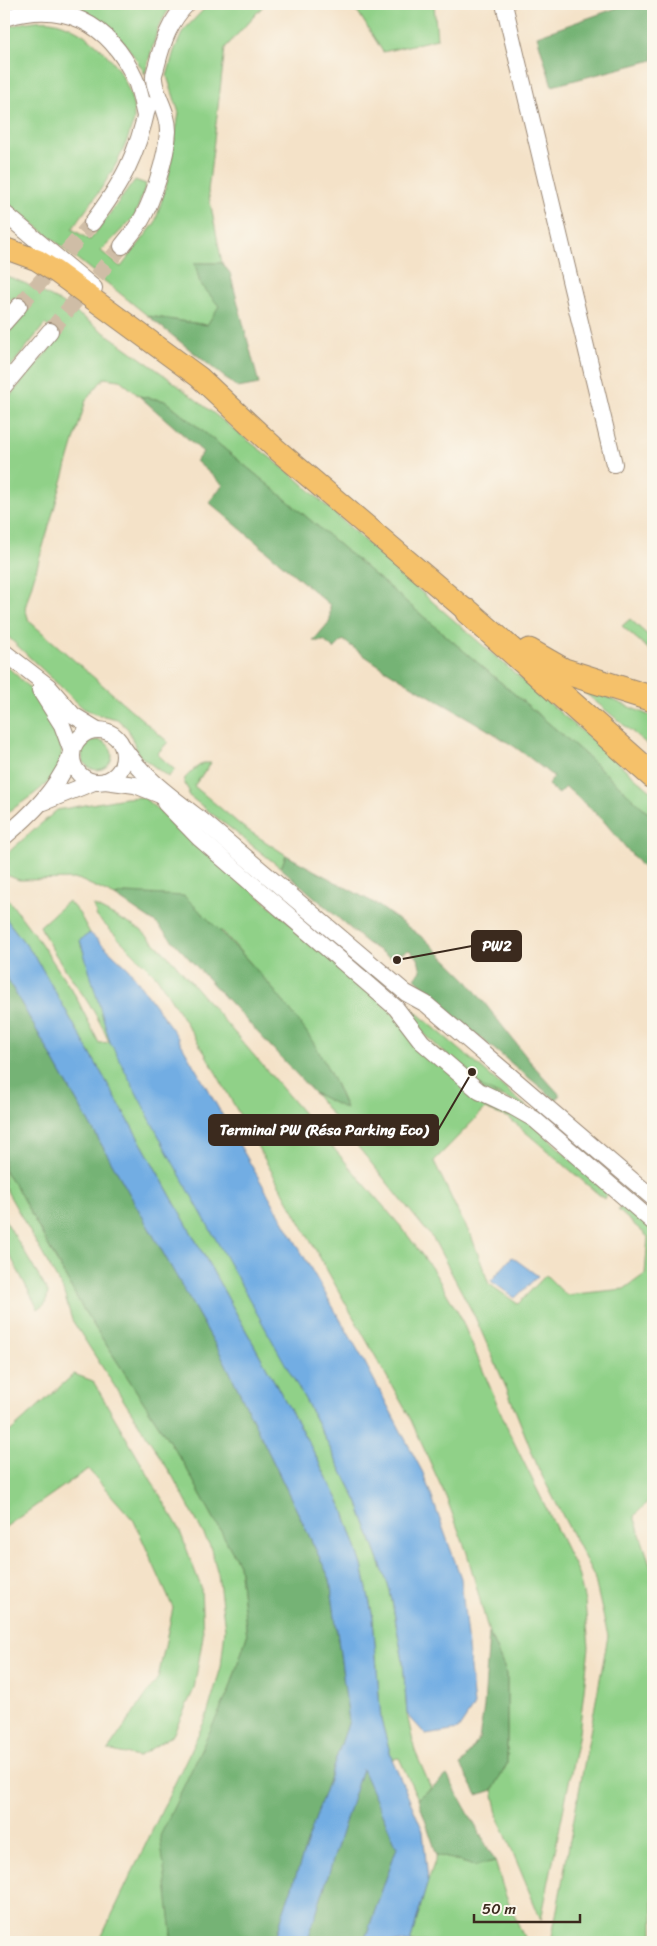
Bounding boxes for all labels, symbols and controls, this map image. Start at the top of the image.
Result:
callout: PW2 [472,931,521,961]
text: PW2 [482,933,512,959]
callout: Terminal PW (Résa Parking Eco) [209,1115,438,1145]
text: Terminal PW (Résa Parking Eco) [220,1117,430,1143]
scale bar [474,1891,581,1923]
text: 50 m [482,1896,517,1922]

